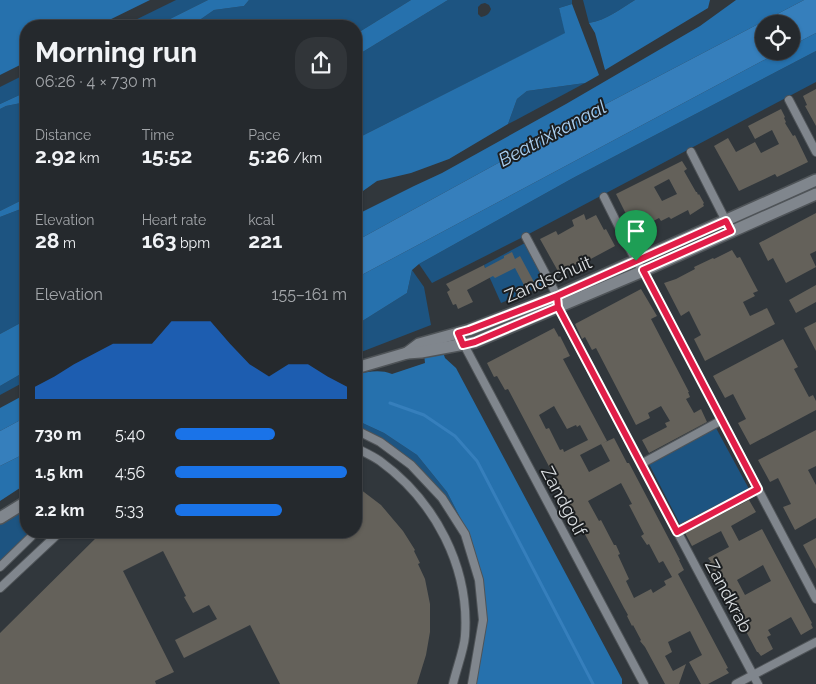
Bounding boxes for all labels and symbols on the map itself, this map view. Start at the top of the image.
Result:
water label: Beatrixkanaal [494,95,610,171]
pin [615,210,657,261]
street label: Zandschuit [501,251,595,307]
street label: Zandgolf [537,463,591,540]
street label: Zandkrab [701,556,757,636]

